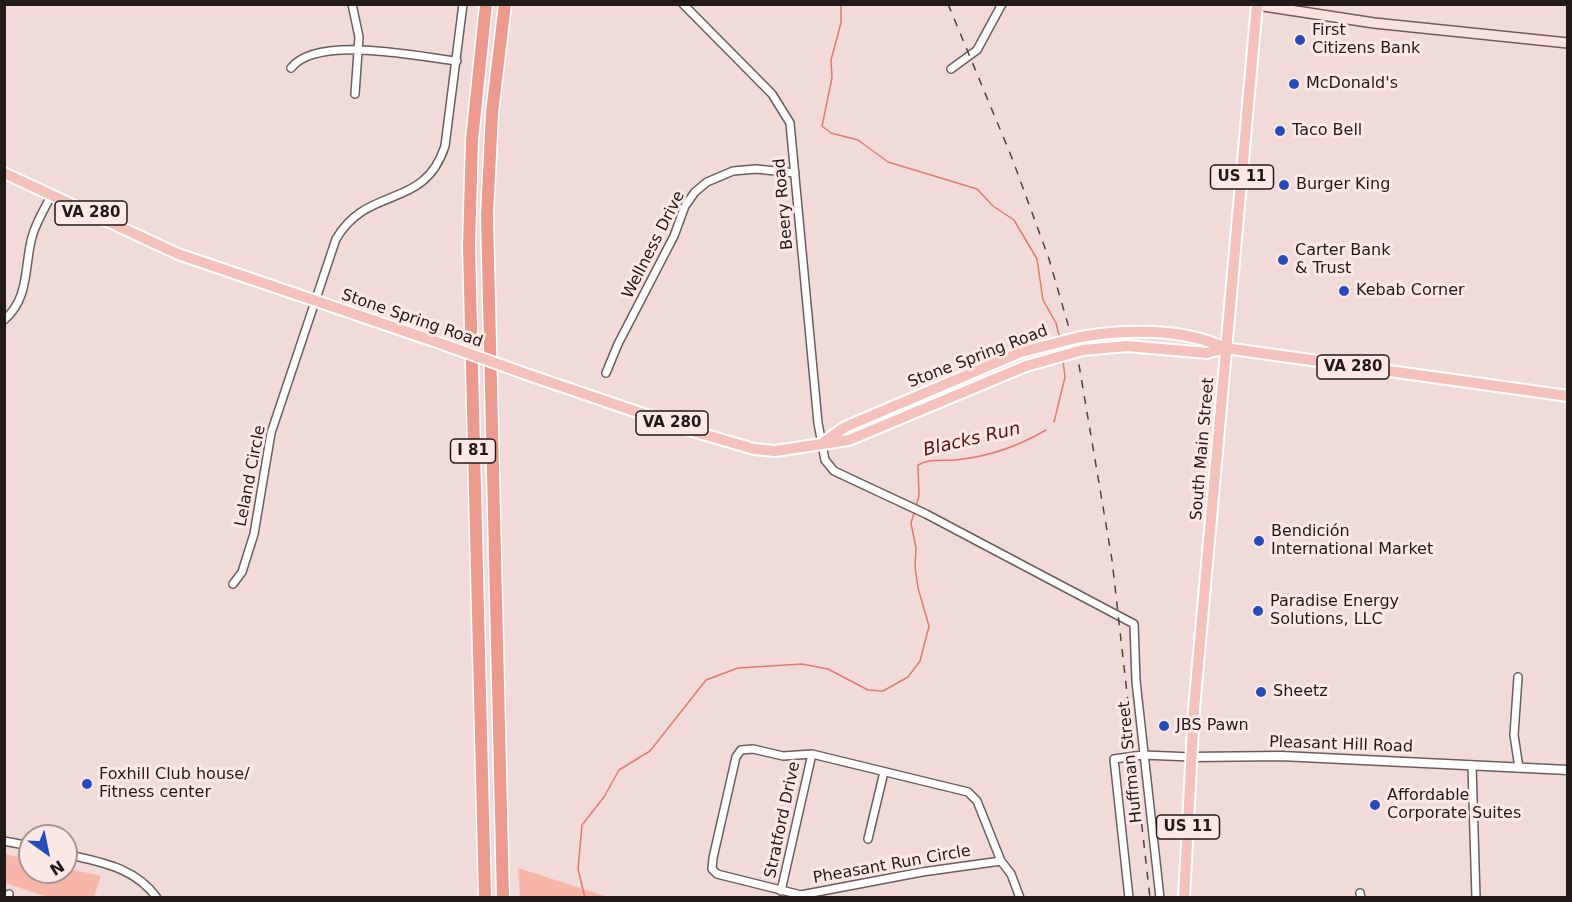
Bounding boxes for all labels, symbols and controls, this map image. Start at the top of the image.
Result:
place label: First Citizens Bank [1312,21,1420,59]
marker: First Citizens Bank [1293,33,1307,47]
place label: McDonald's [1306,74,1398,94]
marker: McDonald's [1287,77,1301,91]
place label: Taco Bell [1292,121,1362,141]
marker: Taco Bell [1273,124,1287,138]
street label: Beery Road [770,157,798,251]
road number: US 11 [1210,165,1274,189]
place label: Burger King [1296,175,1390,195]
marker: Burger King [1277,178,1291,192]
street label: Wellness Drive [619,188,689,302]
road number: VA 280 [55,201,127,225]
place label: Carter Bank & Trust [1295,241,1391,279]
marker: Carter Bank & Trust [1276,253,1290,267]
place label: Kebab Corner [1356,281,1465,301]
marker: Kebab Corner [1337,284,1351,298]
street label: Stone Spring Road [339,286,485,352]
street label: Stone Spring Road [905,321,1051,393]
road number: VA 280 [1317,355,1389,379]
street label: South Main Street [1187,377,1219,521]
road number: VA 280 [636,411,708,435]
water label: Blacks Run [921,418,1023,462]
street label: Leland Circle [232,424,270,528]
road number: I 81 [450,439,496,463]
place label: Bendición International Market [1271,522,1433,560]
marker: Bendición International Market [1252,534,1266,548]
place label: Paradise Energy Solutions, LLC [1270,592,1399,630]
marker: Paradise Energy Solutions, LLC [1251,604,1265,618]
place label: Sheetz [1273,682,1328,702]
marker: Sheetz [1254,685,1268,699]
street label: Huffman Street [1115,700,1147,824]
place label: JBS Pawn [1176,716,1249,736]
marker: JBS Pawn [1157,719,1171,733]
street label: Pleasant Hill Road [1269,733,1413,757]
street label: Stratford Drive [761,760,805,880]
place label: Foxhill Club house/ Fitness center [99,765,250,803]
marker: Foxhill Club house/ Fitness center [80,777,94,791]
place label: Affordable Corporate Suites [1387,786,1521,824]
marker: Affordable Corporate Suites [1368,798,1382,812]
road number: US 11 [1156,815,1220,839]
north arrow [18,824,78,884]
street label: Pheasant Run Circle [812,842,972,888]
text: N [46,856,68,879]

